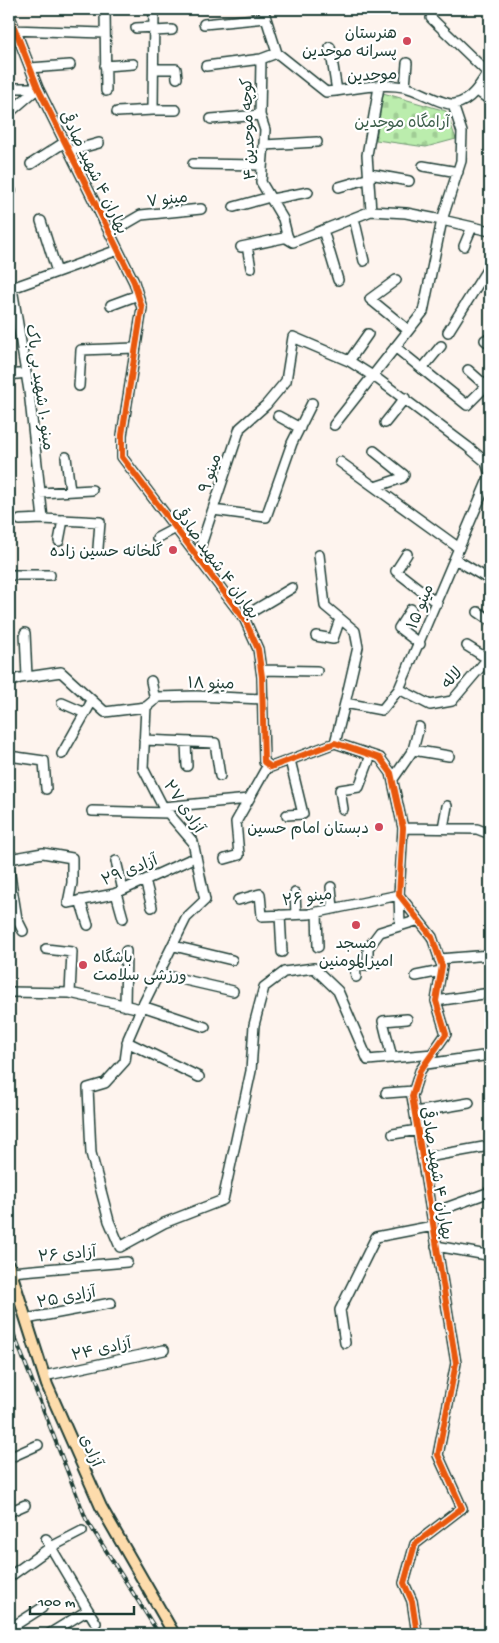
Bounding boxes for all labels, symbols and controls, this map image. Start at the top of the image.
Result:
place label: هنرستان پسرانه موحدین [302,26,397,63]
marker: هنرستان پسرانه موحدین [401,35,413,47]
street label: موحدین [347,67,398,88]
street label: کوچه موحدین ۴ [239,77,262,180]
street label: بهاران ۴ شهید صادقی [54,107,134,238]
park label: آرامگاه موحدین [354,112,451,134]
street label: مینو ۷ [146,190,189,213]
street label: مینو ۱۰ شهید بی باک [19,323,56,452]
street label: مینو ۹ [197,452,228,496]
street label: بهاران ۴ شهید صادقی [167,502,265,624]
place label: گلخانه حسین زاده [50,541,163,563]
marker: گلخانه حسین زاده [167,544,179,556]
street label: مینو ۱۵ [405,582,440,633]
street label: لاله [439,665,468,694]
street label: مینو ۱۸ [187,676,235,695]
street label: آزادی ۲۷ [158,777,208,839]
place label: دبستان امام حسین [247,821,369,840]
marker: دبستان امام حسین [373,821,385,833]
street label: آزادی ۲۹ [99,851,162,892]
street label: مینو ۲۶ [281,887,334,912]
marker: مسجد امیرالمومنین [350,919,362,931]
place label: مسجد امیرالمومنین [319,936,393,973]
place label: باشگاه ورزشی سلامت [93,947,187,987]
marker: باشگاه ورزشی سلامت [77,959,89,971]
street label: بهاران ۴ شهید صادقی [415,1105,458,1242]
street label: آزادی ۲۶ [37,1243,98,1268]
street label: آزادی ۲۵ [35,1283,99,1314]
street label: آزادی ۲۴ [70,1335,134,1367]
street label: آزادی [73,1432,106,1472]
scale bar [30,1583,134,1615]
text: 100 m [37,1594,76,1612]

